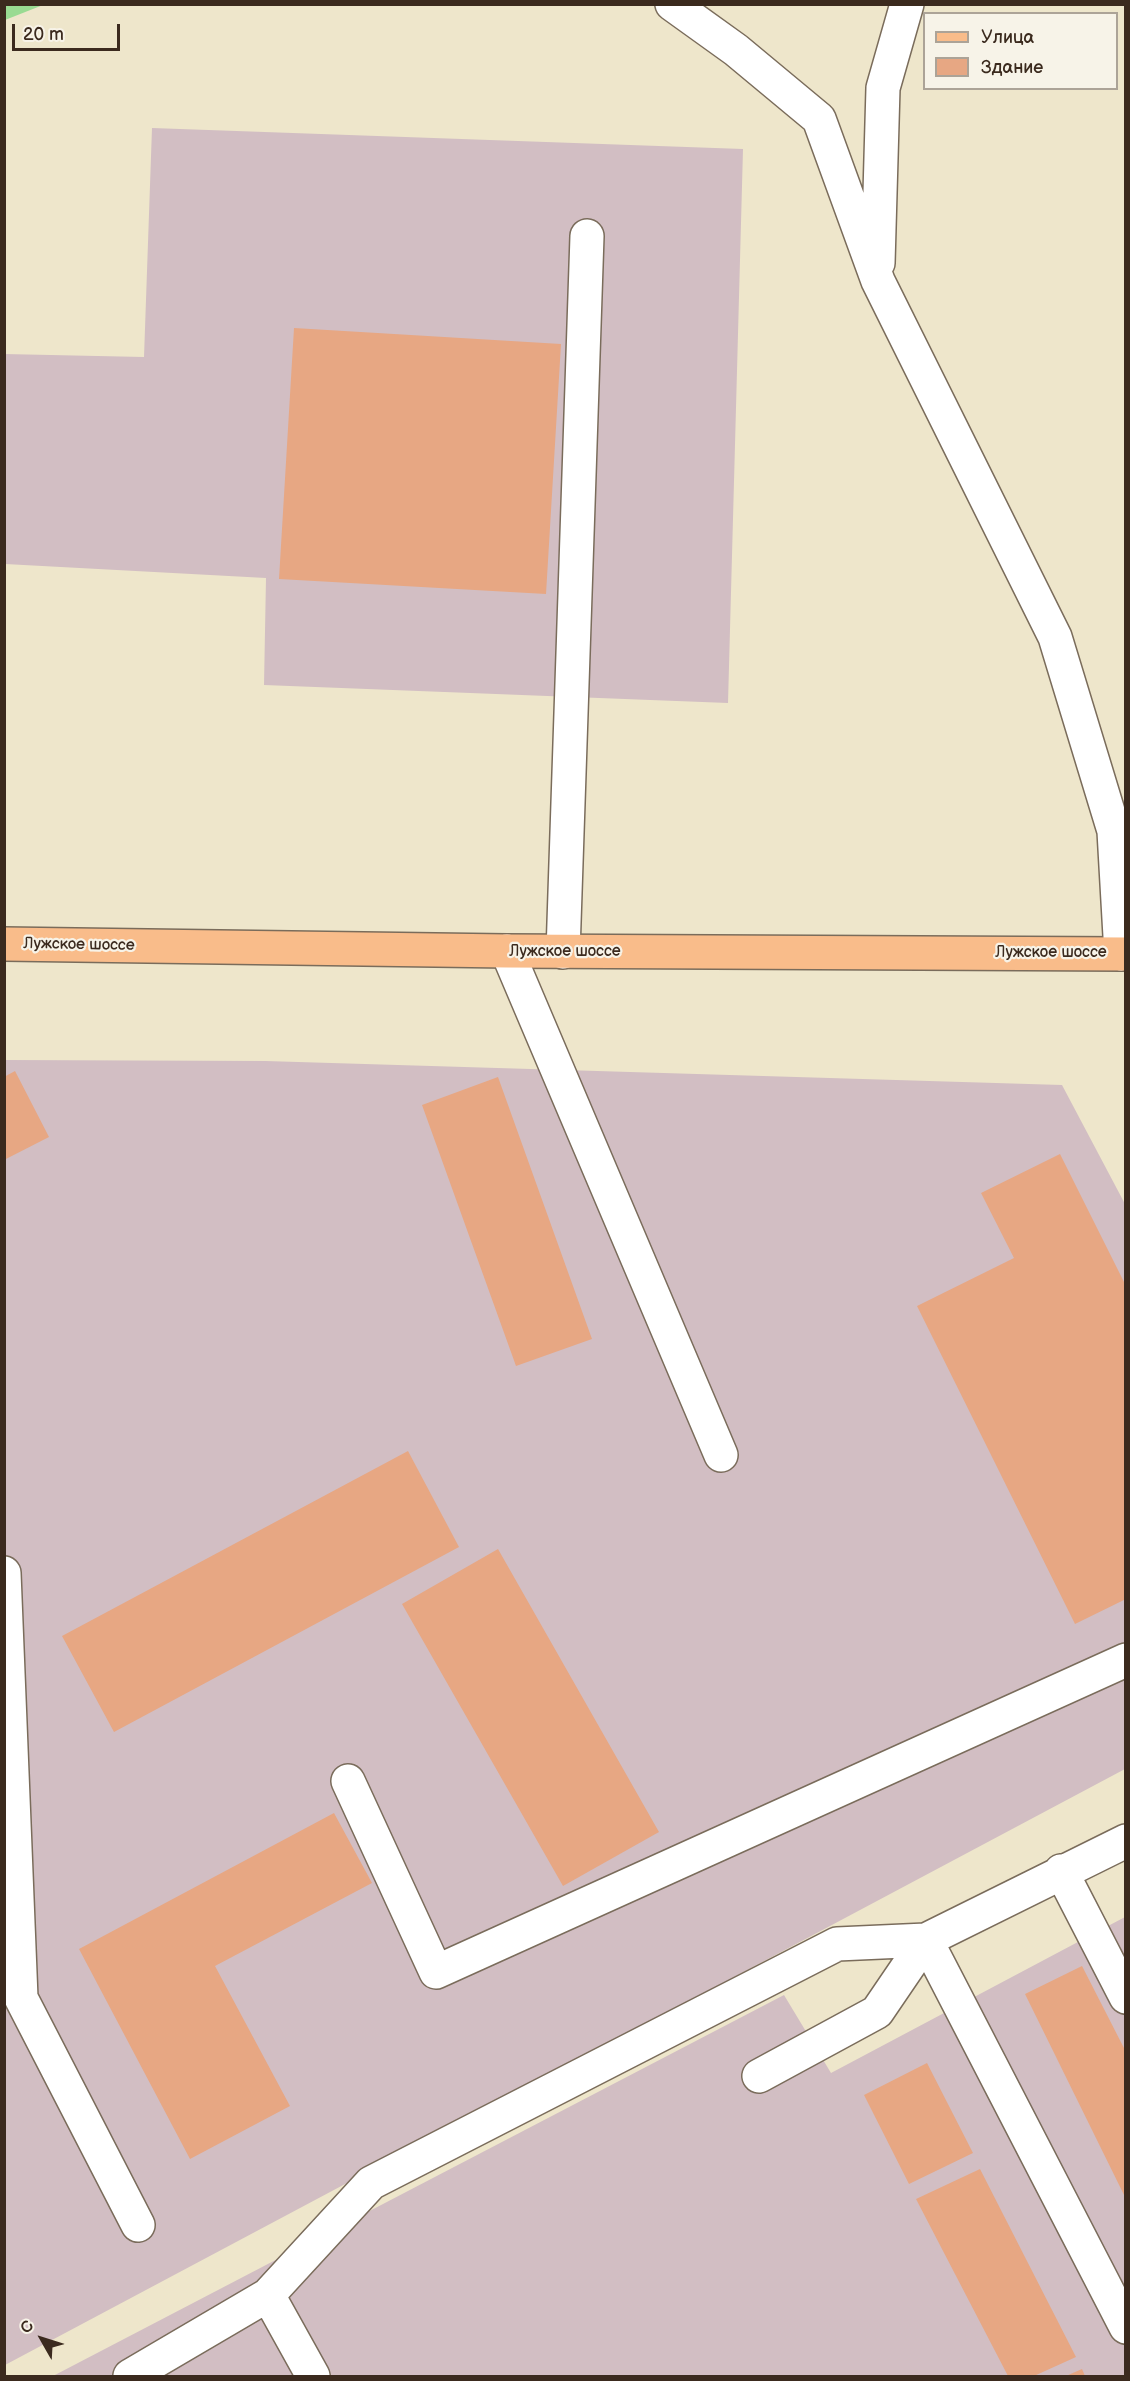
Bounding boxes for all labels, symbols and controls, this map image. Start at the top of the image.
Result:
scale bar [15,12,123,50]
legend [923,12,1118,90]
text: 20 m [23,24,64,45]
text: Улица [981,27,1034,48]
text: Здание [981,57,1043,78]
street label: Лужское шоссе [23,934,135,956]
street label: Лужское шоссе [509,942,621,962]
street label: Лужское шоссе [995,943,1107,963]
north arrow [12,2309,72,2369]
text: С [17,2317,39,2338]

